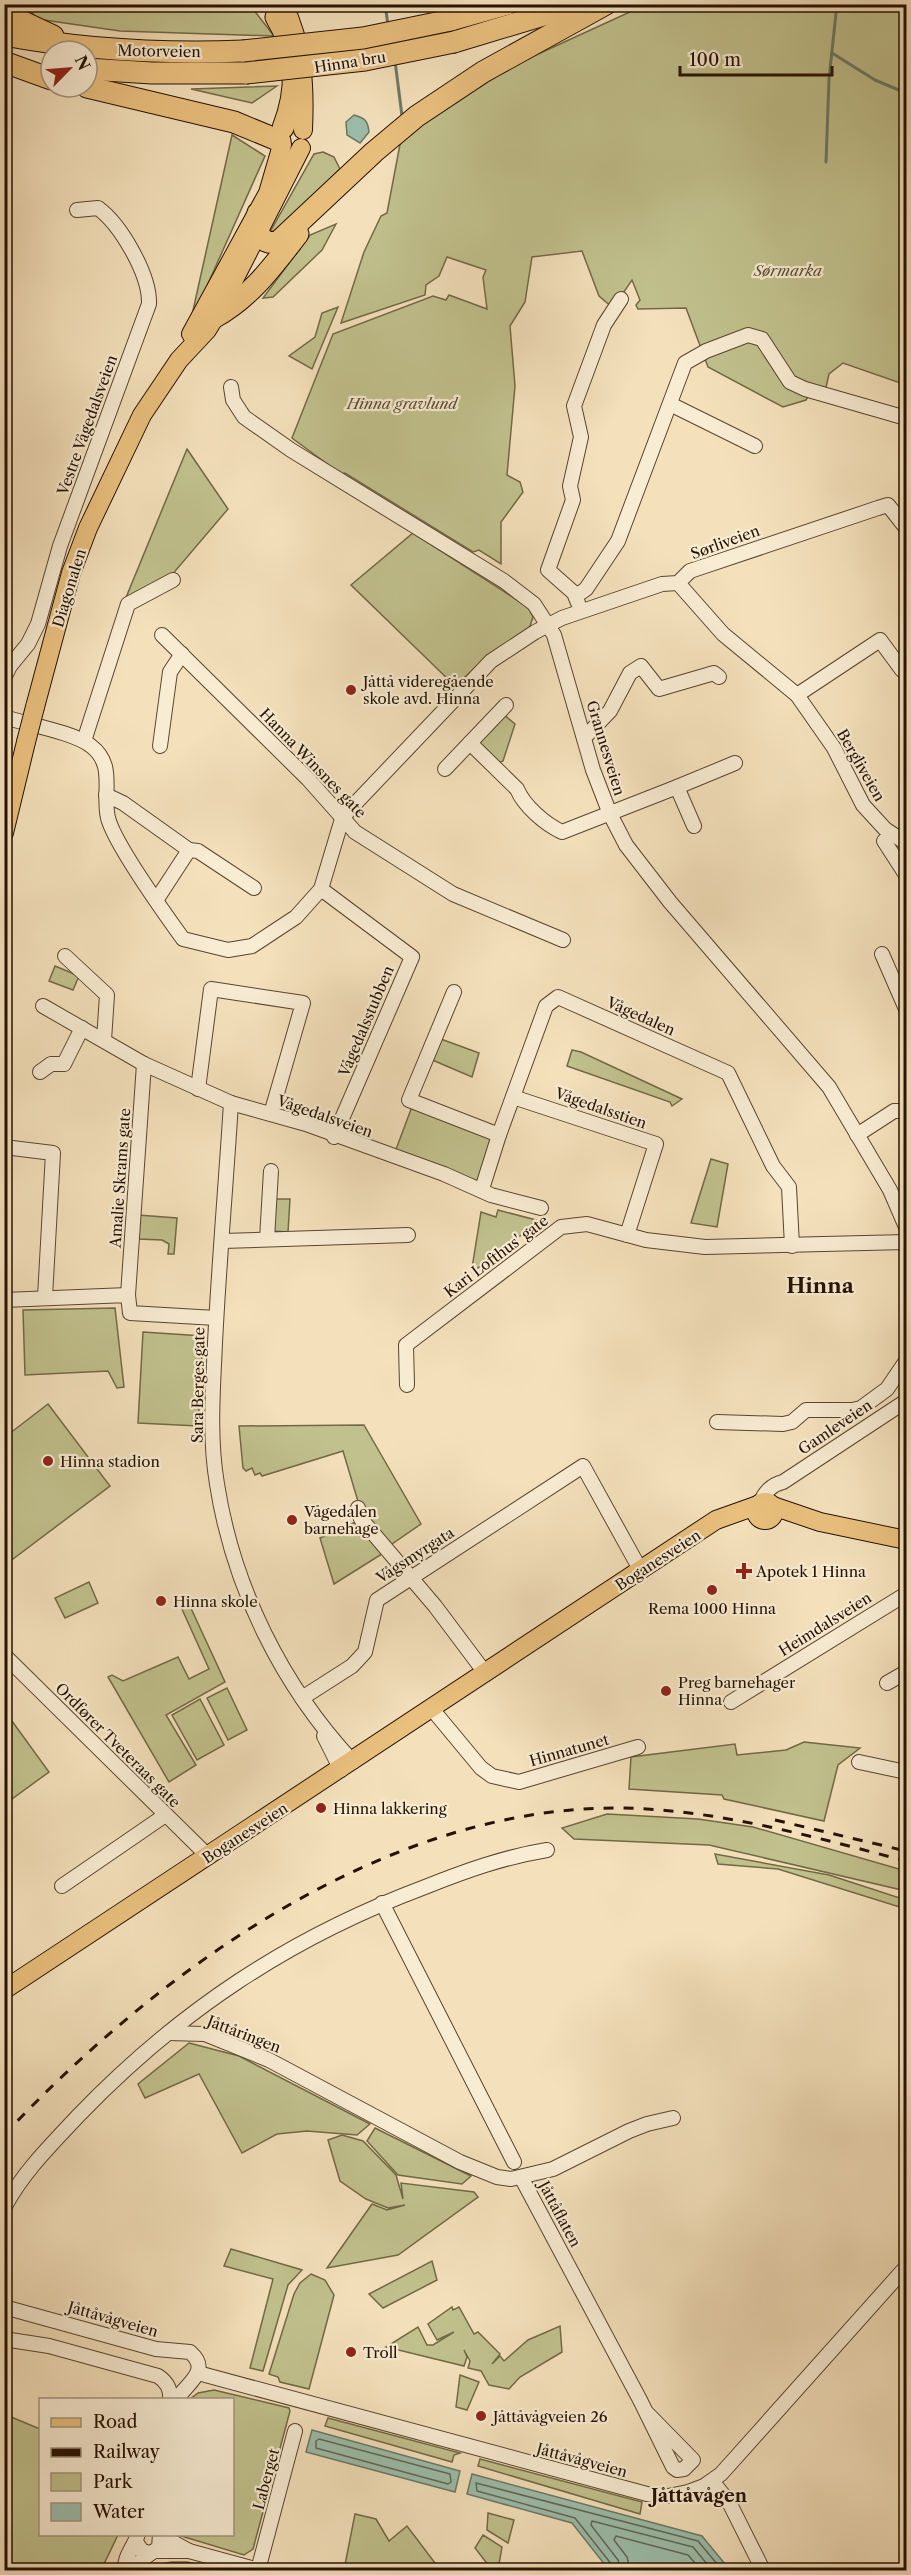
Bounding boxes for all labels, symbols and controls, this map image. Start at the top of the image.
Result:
north arrow [39,39,99,99]
scale bar [680,39,832,77]
street label: Motorveien [117,41,201,61]
street label: Hinna bru [313,47,387,77]
text: 100 m [689,49,741,71]
text: N [71,52,95,73]
park label: Sørmarka [753,261,822,280]
street label: Vestre Vågedalsveien [52,352,121,499]
park label: Hinna gravlund [346,394,459,413]
street label: Sørliveien [688,521,763,563]
street label: Diagonalen [48,546,90,630]
place label: Jåttå videregående skole avd. Hinna [361,672,494,708]
marker: Jåttå videregående skole avd. Hinna [344,683,358,697]
street label: Grannesveien [583,698,630,798]
street label: Hanna Winsnes gate [256,704,370,822]
street label: Bergliveien [833,725,890,805]
street label: Vågedalsstubben [334,962,398,1080]
street label: Vågedalen [603,992,679,1040]
street label: Vågedalsstien [552,1083,650,1133]
street label: Vågedalsveien [274,1090,376,1141]
street label: Amalie Skrams gate [106,1107,134,1250]
street label: Kari Lofthus' gate [440,1211,552,1301]
district label: Hinna [786,1273,855,1298]
street label: Sara Berges gate [187,1327,209,1443]
street label: Gamleveien [794,1395,876,1459]
place label: Hinna stadion [60,1452,160,1471]
marker: Hinna stadion [41,1454,55,1468]
place label: Vågedalen barnehage [303,1502,379,1538]
marker: Vågedalen barnehage [285,1513,299,1527]
street label: Vågsmyrgata [372,1523,458,1588]
street label: Boganesveien [612,1525,705,1595]
place label: Apotek 1 Hinna [755,1562,866,1581]
marker: Apotek 1 Hinna [737,1564,751,1578]
marker: Rema 1000 Hinna [705,1583,719,1597]
street label: Heimdalsveien [775,1588,875,1660]
place label: Hinna skole [173,1592,258,1611]
marker: Hinna skole [154,1594,168,1608]
place label: Rema 1000 Hinna [648,1599,776,1618]
place label: Preg barnehager Hinna [678,1673,796,1709]
street label: Ordfører Tveteraas gate [52,1679,184,1811]
marker: Preg barnehager Hinna [659,1684,673,1698]
street label: Hinnatunet [527,1729,612,1770]
street label: Boganesveien [199,1798,292,1868]
place label: Hinna lakkering [333,1799,447,1818]
marker: Hinna lakkering [314,1801,328,1815]
street label: Jåttåringen [203,2011,284,2057]
street label: Jåttåflaten [534,2176,586,2251]
street label: Jåttåvågveien [64,2296,161,2341]
place label: Troll [363,2343,398,2362]
marker: Troll [344,2345,358,2359]
legend [39,2398,234,2536]
place label: Jåttåvågveien 26 [491,2407,608,2426]
marker: Jåttåvågveien 26 [474,2409,488,2423]
text: Road [93,2411,138,2433]
street label: Jåttåvågveien [533,2438,630,2481]
text: Railway [93,2441,161,2463]
street label: Laberget [249,2445,284,2512]
text: Park [93,2471,134,2493]
district label: Jåttåvågen [648,2485,748,2507]
text: Water [92,2501,145,2523]

